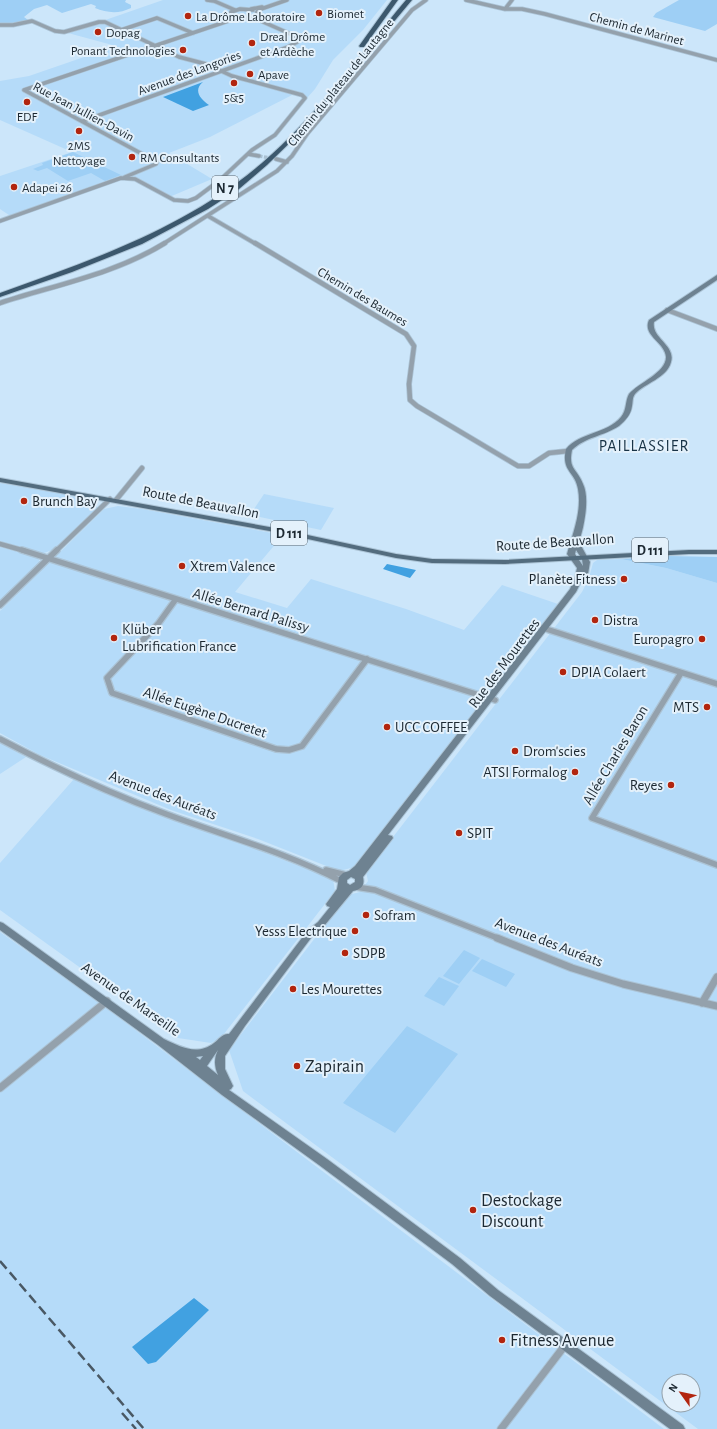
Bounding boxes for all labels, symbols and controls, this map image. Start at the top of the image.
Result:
marker: Biomet [314,8,324,18]
place label: Biomet [327,8,364,21]
marker: La Drôme Laboratoire [183,11,193,21]
place label: La Drôme Laboratoire [196,11,305,24]
street label: Chemin de Marinet [588,11,685,48]
street label: Chemin du plateau de Lautagne [286,17,397,149]
marker: Dopag [93,27,103,37]
place label: Dopag [106,27,140,40]
place label: Dreal Drôme et Ardèche [260,31,325,59]
marker: Dreal Drôme et Ardèche [247,38,257,48]
place label: Ponant Technologies [71,45,175,58]
marker: Ponant Technologies [178,45,188,55]
street label: Avenue des Langories [136,49,243,98]
marker: Apave [245,69,255,79]
place label: Apave [258,69,289,82]
marker: 5&5 [229,78,239,88]
street label: Rue Jean Jullien-Davin [31,80,136,144]
place label: 5&5 [224,92,244,105]
marker: EDF [22,97,32,107]
place label: EDF [17,111,38,124]
marker: 2MS Nettoyage [74,126,84,136]
place label: 2MS Nettoyage [53,140,105,168]
marker: RM Consultants [127,152,137,162]
place label: RM Consultants [140,152,220,165]
road number: N 7 [212,176,238,200]
marker: Adapei 26 [9,182,19,192]
place label: Adapei 26 [22,182,72,195]
street label: Chemin des Baumes [315,265,410,329]
district label: PAILLASSIER [599,438,689,454]
street label: Route de Beauvallon [141,484,261,521]
place label: Brunch Bay [32,494,98,509]
marker: Brunch Bay [19,496,29,506]
road number: D 111 [271,521,307,545]
street label: Route de Beauvallon [495,531,615,554]
road number: D 111 [632,538,668,562]
place label: Xtrem Valence [190,559,275,574]
marker: Xtrem Valence [177,561,187,571]
place label: Planète Fitness [528,572,616,587]
marker: Planète Fitness [619,574,629,584]
street label: Allée Bernard Palissy [191,586,311,635]
place label: Distra [603,613,638,628]
marker: Distra [590,615,600,625]
street label: Rue des Mourettes [466,616,543,711]
place label: Klüber Lubrification France [122,622,237,654]
place label: Europagro [633,632,694,647]
marker: Klüber Lubrification France [109,633,119,643]
marker: Europagro [697,634,707,644]
place label: DPIA Colaert [571,665,646,680]
marker: DPIA Colaert [558,667,568,677]
street label: Allée Eugène Ducretet [141,684,269,741]
place label: MTS [673,700,699,715]
marker: MTS [702,702,712,712]
street label: Allée Charles Baron [580,703,651,808]
place label: UCC COFFEE [395,720,467,735]
marker: UCC COFFEE [382,722,392,732]
place label: Drom'scies [523,744,586,759]
marker: Drom'scies [510,746,520,756]
place label: ATSI Formalog [483,765,568,780]
marker: ATSI Formalog [570,767,580,777]
street label: Avenue des Auréats [107,768,219,823]
place label: Reyes [630,778,663,793]
marker: Reyes [666,780,676,790]
place label: SPIT [467,826,494,841]
marker: SPIT [454,828,464,838]
place label: Sofram [374,908,416,923]
marker: Sofram [361,910,371,920]
street label: Avenue des Auréats [493,915,605,970]
place label: Yesss Electrique [255,924,347,939]
marker: Yesss Electrique [350,926,360,936]
place label: SDPB [353,946,386,961]
marker: SDPB [340,948,350,958]
street label: Avenue de Marseille [78,960,183,1039]
place label: Les Mourettes [301,982,382,997]
marker: Les Mourettes [288,984,298,994]
place label: Zapirain [305,1058,364,1076]
marker: Zapirain [292,1061,302,1071]
place label: Destockage Discount [481,1192,562,1231]
marker: Destockage Discount [468,1205,478,1215]
place label: Fitness Avenue [510,1332,614,1350]
marker: Fitness Avenue [497,1335,507,1345]
north arrow [661,1373,701,1413]
text: N [666,1382,680,1394]

